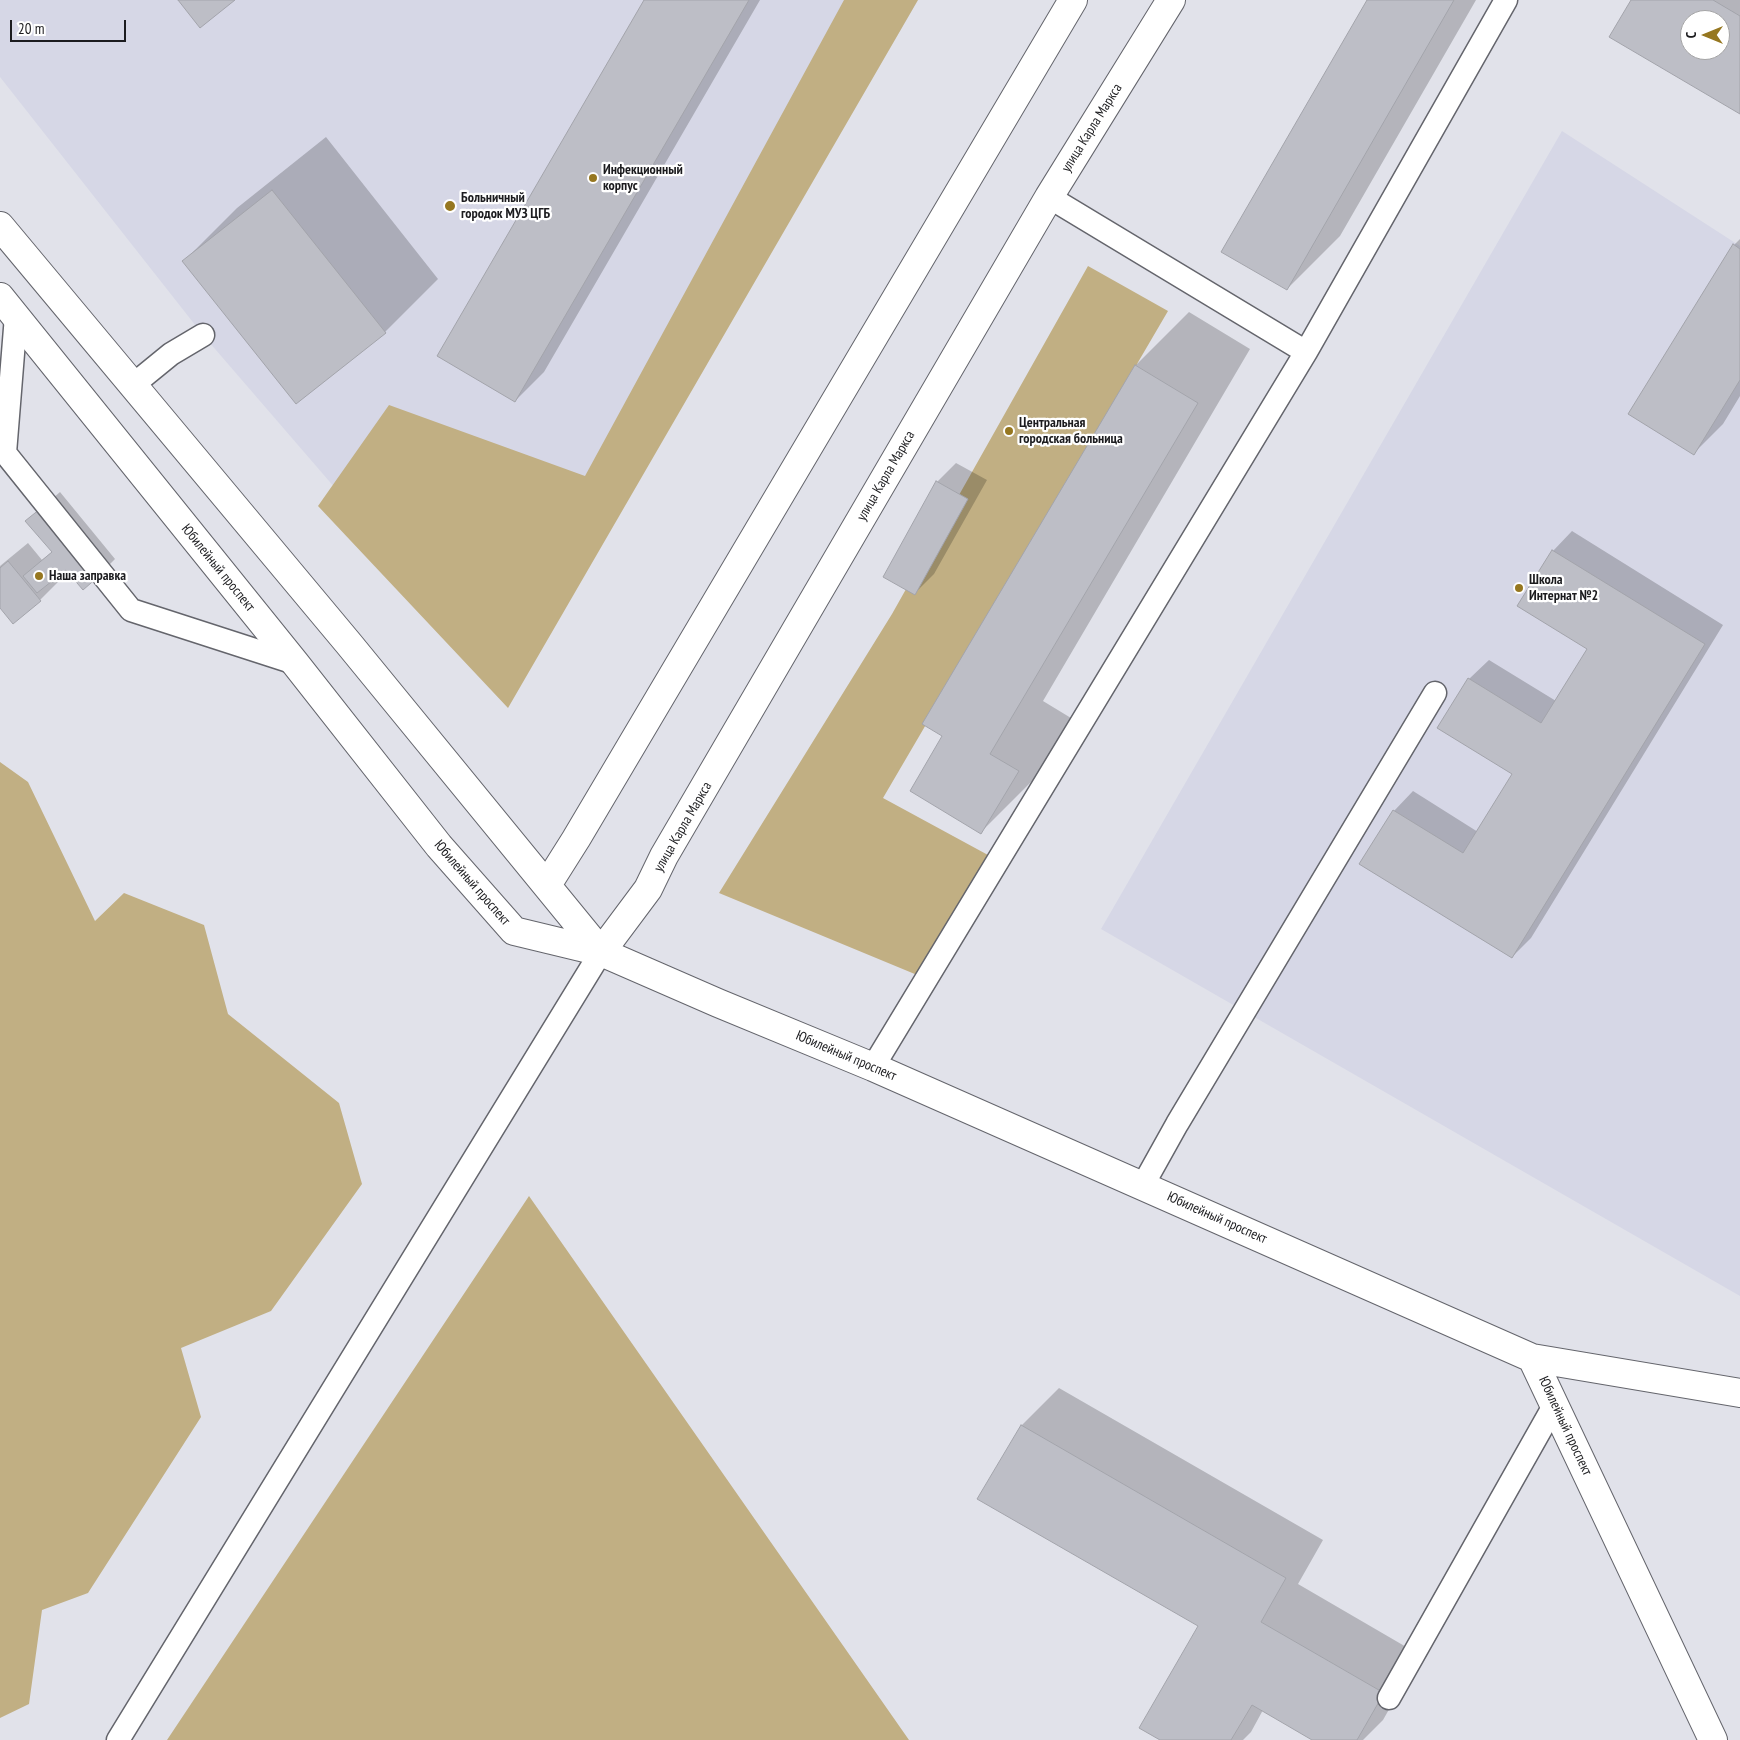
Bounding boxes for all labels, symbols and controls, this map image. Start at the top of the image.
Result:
scale bar [12,10,129,42]
north arrow [1680,10,1730,60]
text: 20 m [18,19,44,38]
text: С [1682,32,1700,38]
street label: улица Карла Маркса [1058,81,1126,175]
place label: Инфекционный корпус [603,162,683,194]
marker: Инфекционный корпус [587,172,599,184]
place label: Больничный городок МУЗ ЦГБ [461,190,550,222]
marker: Больничный городок МУЗ ЦГБ [443,199,457,213]
place label: Центральная городская больница [1019,415,1123,448]
marker: Центральная городская больница [1003,425,1015,437]
street label: улица Карла Маркса [853,428,919,524]
street label: Юбилейный проспект [178,521,258,615]
place label: Наша заправка [49,568,126,584]
marker: Наша заправка [33,570,45,582]
place label: Школа Интернат №2 [1529,572,1598,604]
marker: Школа Интернат №2 [1513,582,1525,594]
street label: улица Карла Маркса [650,779,716,875]
street label: Юбилейный проспект [430,837,514,929]
street label: Юбилейный проспект [793,1027,899,1085]
street label: Юбилейный проспект [1165,1188,1269,1248]
street label: Юбилейный проспект [1535,1374,1595,1478]

